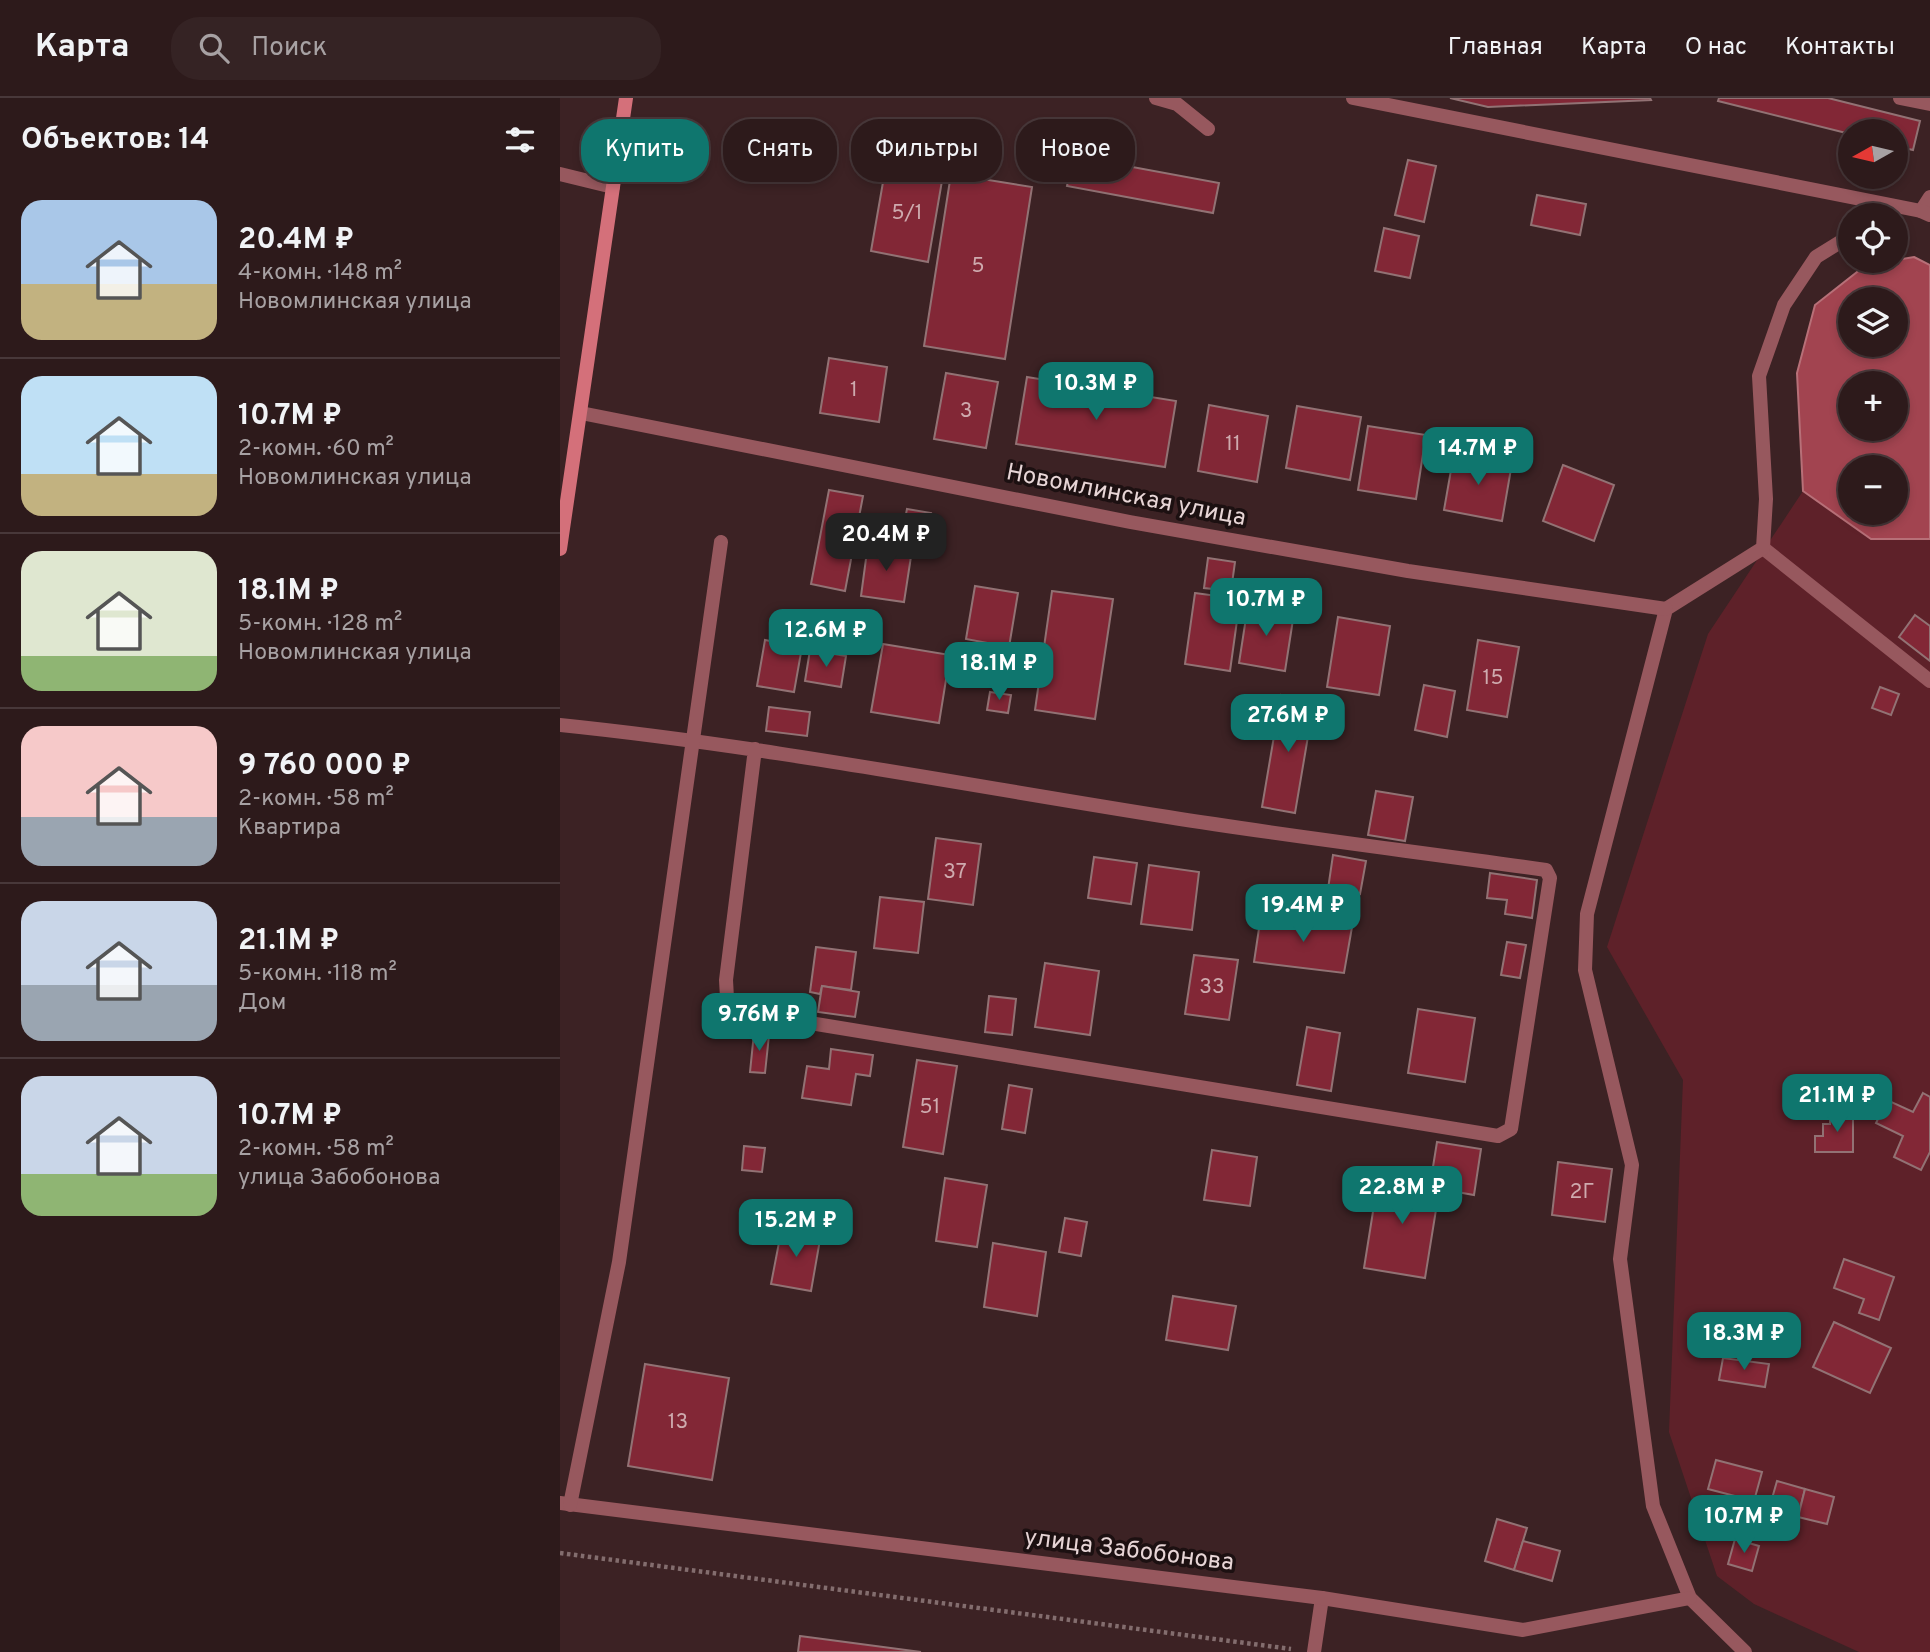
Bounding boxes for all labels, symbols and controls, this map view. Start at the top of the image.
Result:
search box [171,17,661,80]
text: Карта [35,27,129,69]
icon: search [195,29,233,67]
text: Поиск [251,32,327,65]
text: Главная [1448,33,1543,63]
text: Карта [1581,33,1647,63]
text: О нас [1685,33,1747,63]
text: Контакты [1785,33,1895,63]
chip: Купить [581,119,709,182]
chip: Снять [723,119,837,182]
chip: Фильтры [851,119,1002,182]
chip: Новое [1016,119,1135,182]
north arrow [1838,119,1908,189]
map controls [1838,119,1908,525]
icon: filters [501,121,539,159]
text: Объектов: 14 [21,122,209,159]
house number: 5/1 [891,200,923,227]
button: locate [1838,203,1908,273]
text: 20.4M ₽ [238,222,354,259]
icon: home [77,228,161,312]
house number: 5 [971,253,985,280]
text: 4-комн. · 148 m² [238,259,402,288]
button: layers [1838,287,1908,357]
text: Новомлинская улица [238,288,472,317]
pin: 10.3M ₽ [1031,362,1161,422]
text: 10.3M ₽ [1054,370,1138,399]
button: + [1838,371,1908,441]
house number: 1 [850,377,858,404]
text: 10.7M ₽ [238,398,342,435]
house number: 3 [960,398,972,425]
icon: home [77,404,161,488]
pin: 14.7M ₽ [1413,428,1543,487]
house number: 11 [1225,431,1241,458]
text: 2-комн. · 60 m² [238,435,394,464]
text: 14.7M ₽ [1438,435,1518,464]
button: − [1838,455,1908,525]
street label: Новомлинская улица [1003,458,1249,534]
text: Новомлинская улица [238,464,472,493]
pin: 20.4M ₽ [821,514,951,573]
text: 20.4M ₽ [841,521,931,550]
text: 18.1M ₽ [238,573,339,610]
pin: 10.7M ₽ [1201,578,1331,638]
icon: home [77,579,161,663]
text: 10.7M ₽ [1226,586,1306,615]
text: 5-комн. · 128 m² [238,610,402,639]
pin: 12.6M ₽ [761,610,891,669]
text: 12.6M ₽ [785,617,867,646]
text: Новомлинская улица [238,639,472,668]
pin: 18.1M ₽ [934,642,1064,702]
text: 18.1M ₽ [960,650,1038,679]
house number: 15 [1483,665,1503,692]
pin: 27.6M ₽ [1223,694,1353,754]
text: 27.6M ₽ [1247,702,1329,731]
text: 9 760 000 ₽ [238,748,411,785]
icon: home [77,754,161,838]
text: 2-комн. · 58 m² [238,785,394,814]
text: Квартира [238,814,341,843]
house number: 37 [943,859,967,886]
pin: 19.4M ₽ [1238,884,1368,944]
text: 19.4M ₽ [1261,892,1345,921]
text: 21.1M ₽ [238,923,339,960]
icon: home [77,929,161,1013]
text: 5-комн. · 118 m² [238,960,397,989]
house number: 33 [1199,974,1225,1001]
text: Дом [238,989,286,1018]
pin: 9.76M ₽ [694,993,824,1053]
text: 9.76M ₽ [718,1001,800,1030]
pin: 21.1M ₽ [1772,1074,1902,1134]
text: 21.1M ₽ [1798,1082,1876,1111]
house number: 51 [920,1094,940,1121]
text: 10.7M ₽ [238,1098,342,1135]
icon: home [77,1104,161,1188]
text: 2-комн. · 58 m² [238,1135,394,1164]
text: улица Забобонова [238,1164,440,1193]
pin: 22.8M ₽ [1337,1166,1467,1226]
text: 22.8M ₽ [1358,1174,1446,1203]
house number: 2Г [1570,1179,1594,1206]
pin: 15.2M ₽ [731,1200,861,1259]
text: 15.2M ₽ [755,1207,837,1236]
pin: 18.3M ₽ [1679,1312,1809,1372]
text: 18.3M ₽ [1703,1320,1785,1349]
house number: 13 [668,1409,688,1436]
pin: 10.7M ₽ [1679,1496,1809,1555]
text: 10.7M ₽ [1704,1503,1784,1532]
street label: улица Забобонова [1022,1523,1236,1579]

